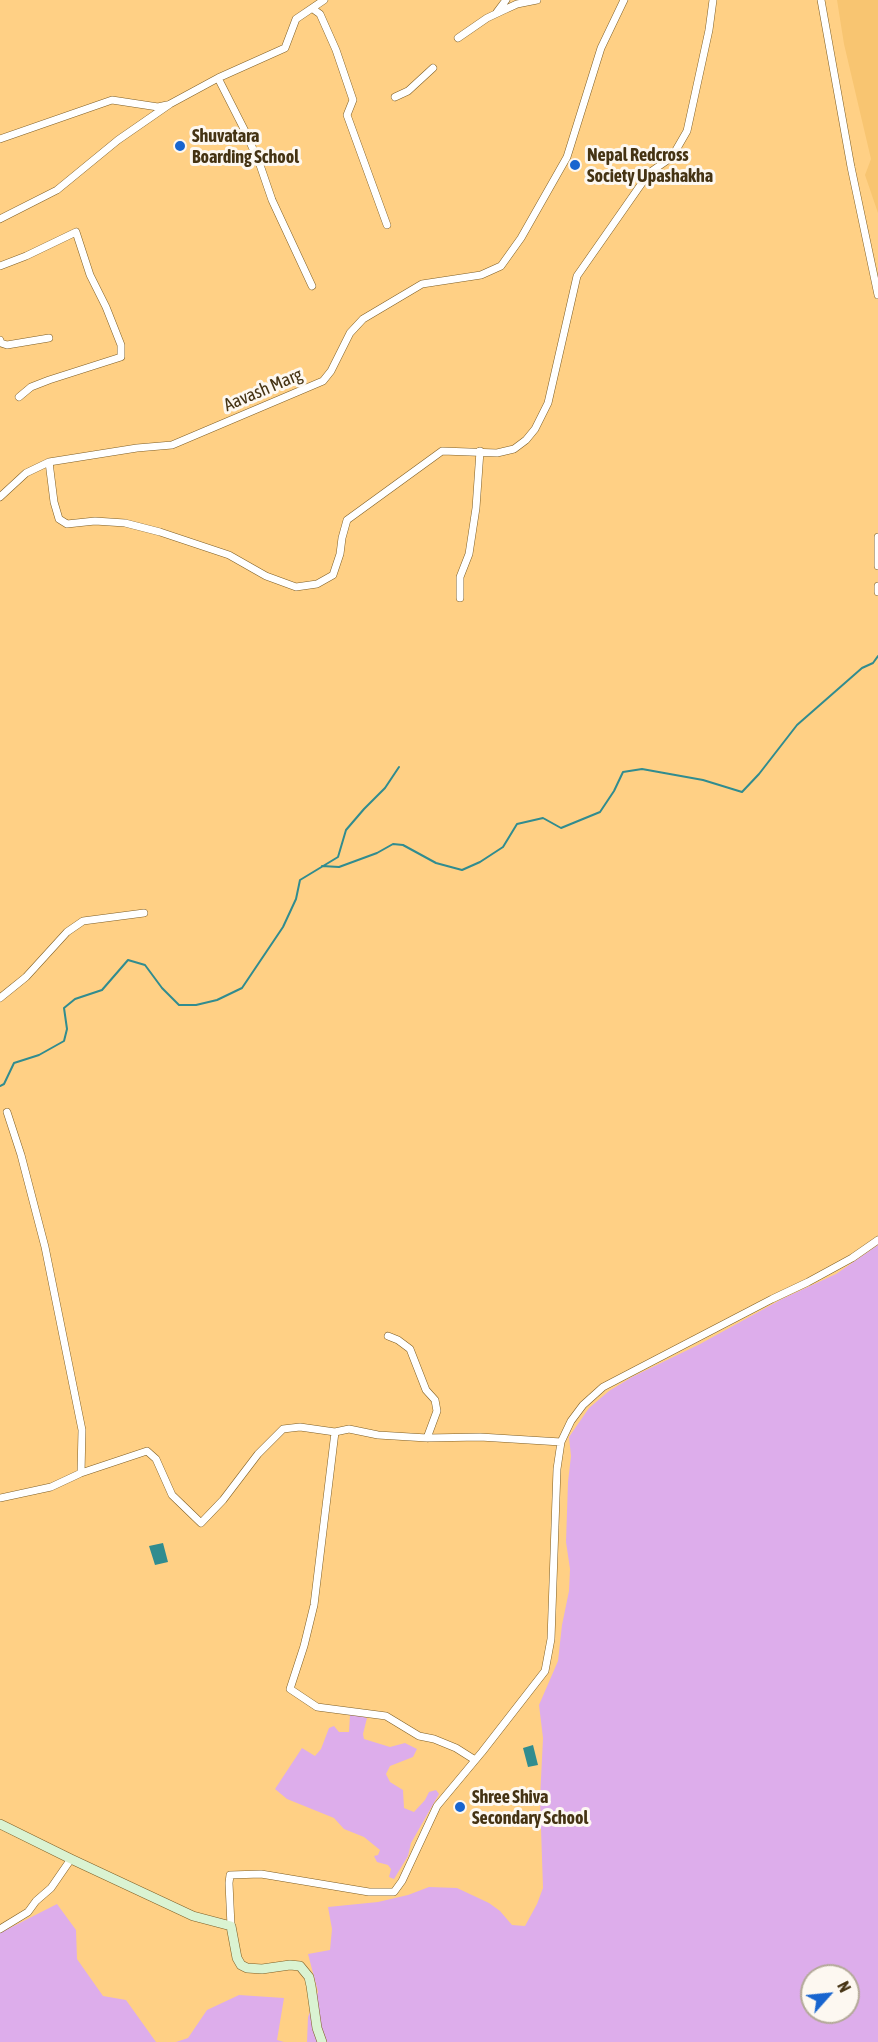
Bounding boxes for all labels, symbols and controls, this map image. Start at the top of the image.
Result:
place label: Shuvatara Boarding School [192,125,299,168]
marker: Shuvatara Boarding School [173,139,187,153]
place label: Nepal Redcross Society Upashakha [587,144,713,186]
marker: Nepal Redcross Society Upashakha [568,158,582,172]
street label: Aavash Marg [220,364,306,416]
place label: Shree Shiva Secondary School [472,1786,588,1828]
marker: Shree Shiva Secondary School [453,1800,467,1814]
north arrow [800,1964,860,2024]
text: N [834,1978,854,1995]

